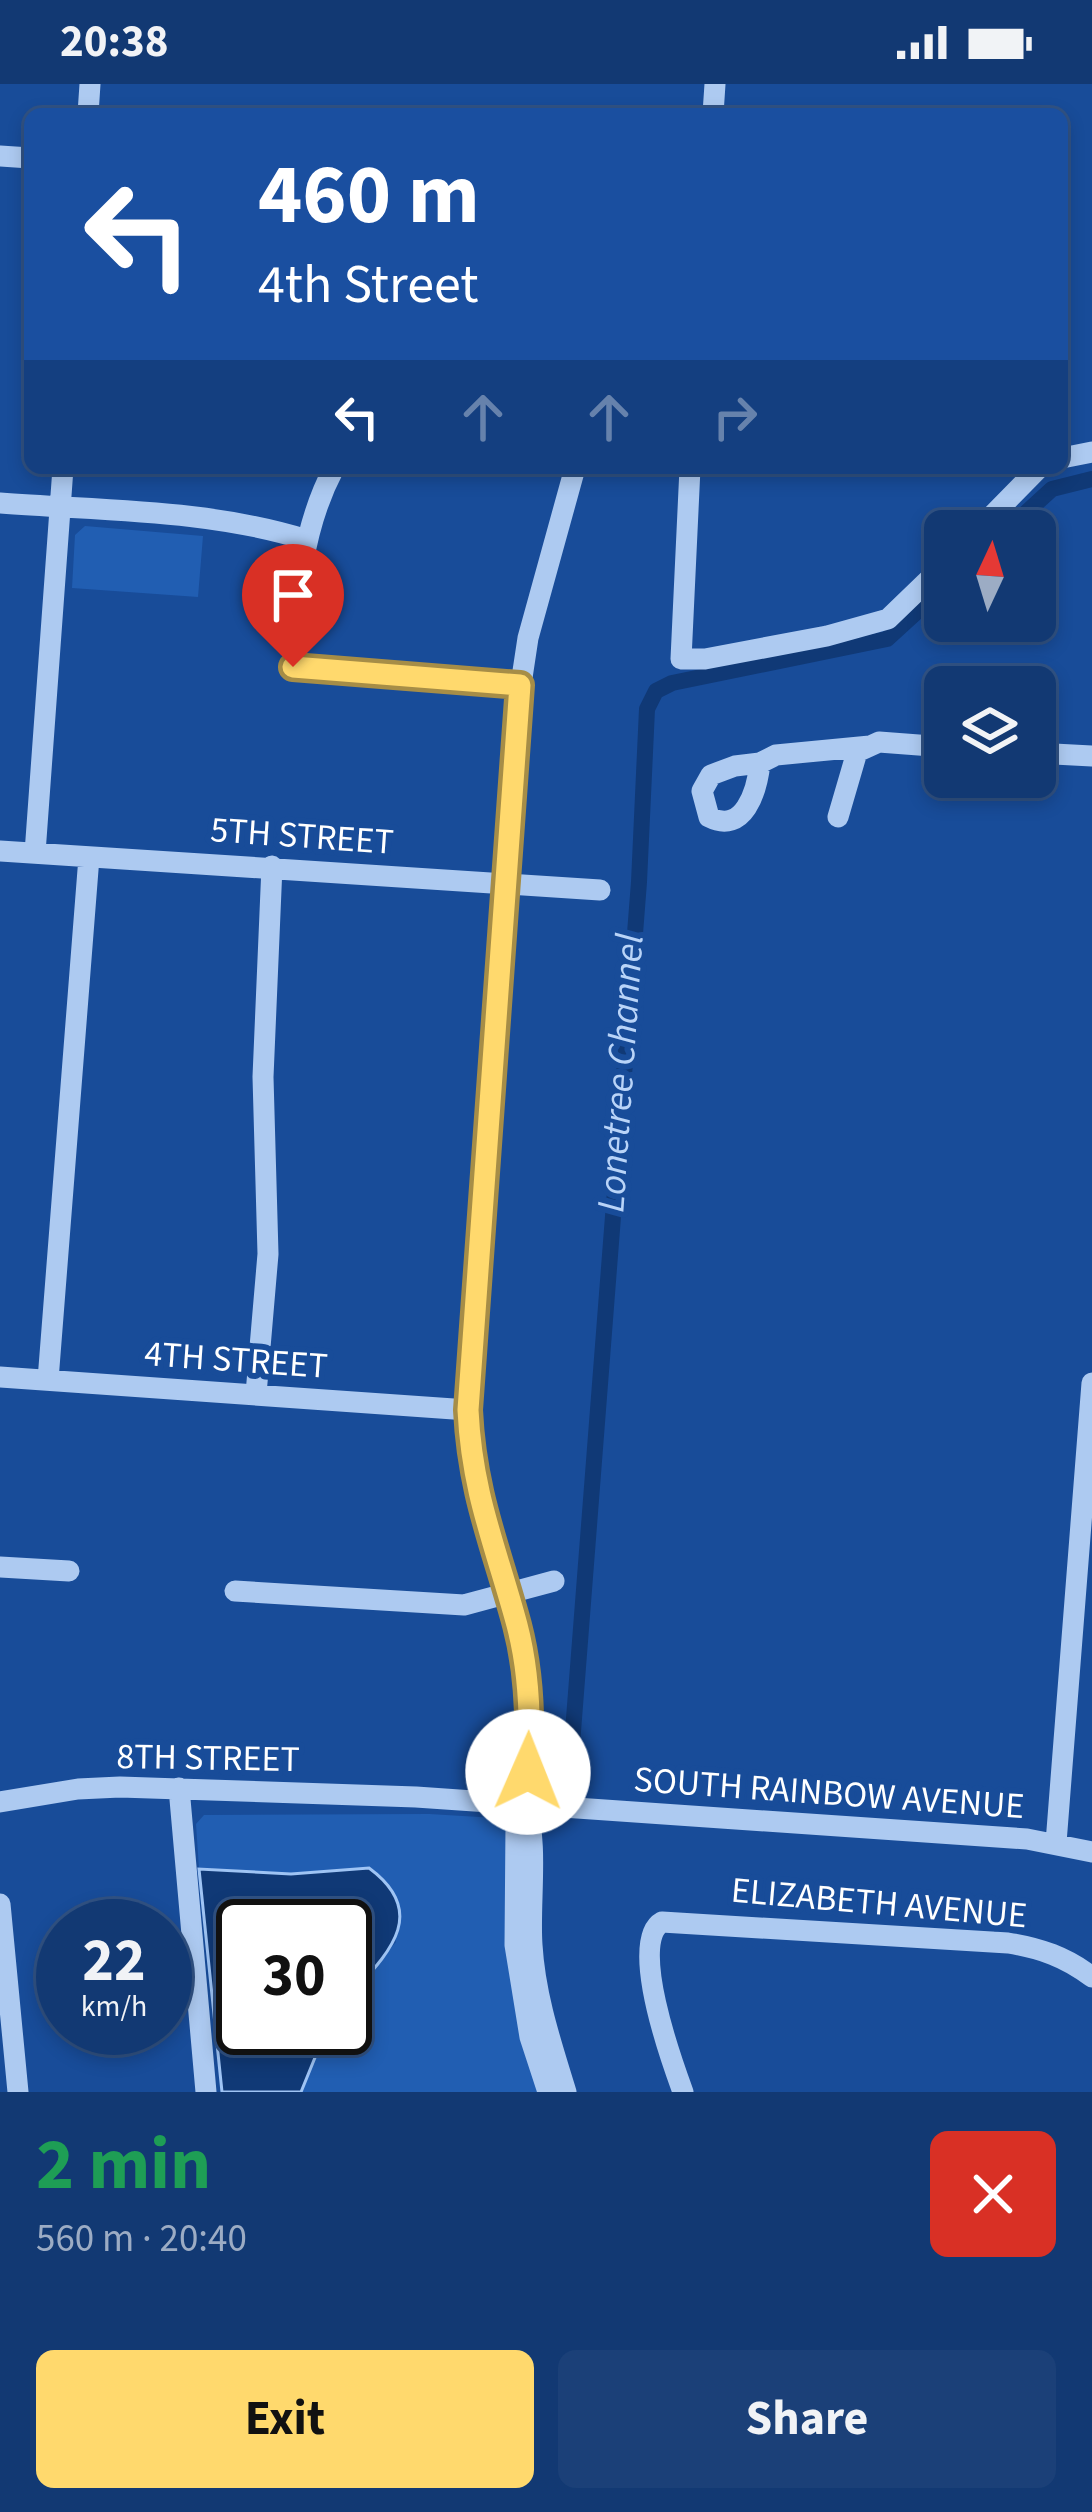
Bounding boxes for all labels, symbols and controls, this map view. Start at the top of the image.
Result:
text: 20:38 [60,10,169,74]
text: 460 m [258,136,480,256]
icon: left [60,156,216,312]
text: 4th Street [258,247,479,324]
icon: left [324,384,390,450]
icon: ahead [450,384,516,450]
icon: ahead [576,384,642,450]
icon: right [702,384,768,450]
north arrow [924,510,1056,642]
map controls [924,510,1056,798]
pin [242,544,344,667]
icon: arrive [260,562,326,628]
button: layers [924,666,1056,798]
street label: 5TH STREET [209,804,395,868]
water label: Lonetree Channel [583,932,659,1214]
street label: 4TH STREET [143,1328,329,1392]
position arrow [465,1709,591,1835]
street label: 8TH STREET [116,1731,300,1785]
street label: SOUTH RAINBOW AVENUE [632,1754,1026,1832]
street label: ELIZABETH AVENUE [729,1865,1029,1941]
speed limit sign: 30 [216,1899,372,2055]
text: 22 [82,1919,146,2004]
text: km/h [81,1985,147,2028]
text: 2 min [36,2114,211,2217]
button: close [930,2131,1056,2257]
text: 560 m · 20:40 [36,2211,247,2267]
button: Exit [36,2350,534,2488]
button: Share [558,2350,1056,2488]

